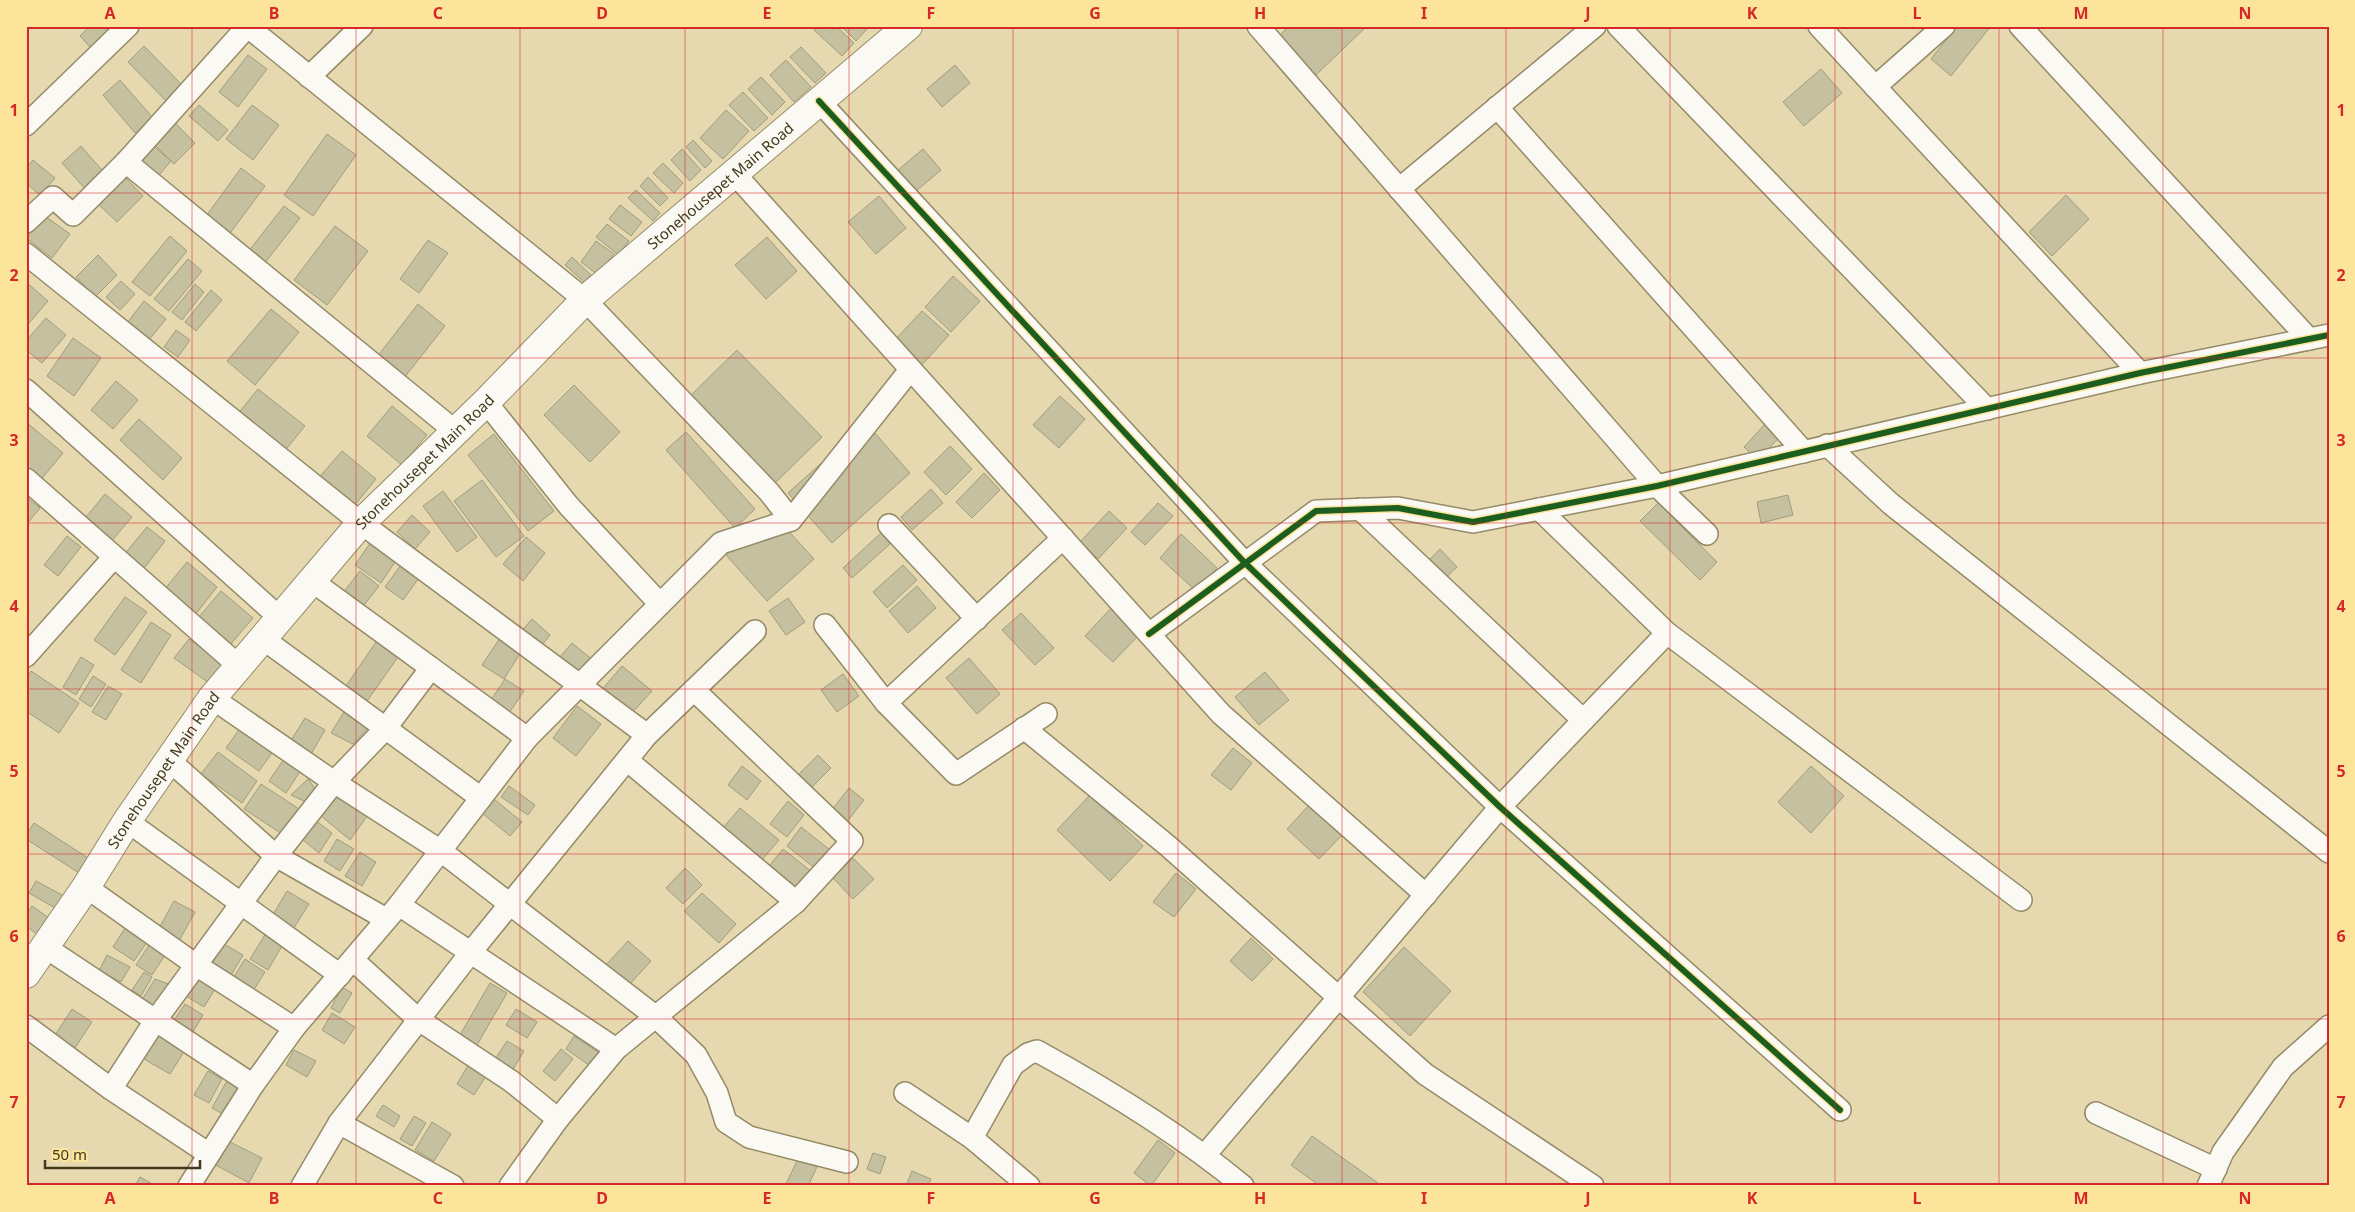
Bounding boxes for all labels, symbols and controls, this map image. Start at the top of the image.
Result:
text: A [104,2,116,24]
text: B [269,2,279,24]
text: C [433,2,443,24]
text: D [596,2,608,24]
text: E [763,2,772,24]
text: F [927,2,935,24]
text: G [1089,2,1101,24]
text: H [1254,2,1266,24]
text: I [1421,2,1427,24]
text: J [1583,2,1591,24]
text: K [1747,2,1758,24]
text: L [1913,2,1922,24]
text: M [2073,2,2089,24]
text: N [2238,2,2252,24]
text: 1 [9,99,19,121]
text: 1 [2336,99,2346,121]
street label: Stonehousepet Main Road [643,118,797,253]
text: 2 [9,264,19,286]
text: 2 [2336,264,2346,286]
street label: Stonehousepet Main Road [350,390,498,533]
text: 3 [9,429,19,451]
text: 3 [2336,429,2346,451]
text: 4 [9,595,19,617]
text: 4 [2336,595,2346,617]
street label: Stonehousepet Main Road [102,687,224,852]
text: 5 [9,760,19,782]
text: 5 [2336,760,2346,782]
text: 6 [9,925,19,947]
text: 6 [2336,925,2346,947]
text: 7 [9,1091,19,1113]
text: 7 [2336,1091,2346,1113]
scale bar [45,1137,200,1169]
text: 50 m [52,1144,87,1164]
text: A [104,1187,116,1209]
text: B [269,1187,279,1209]
text: C [433,1187,443,1209]
text: D [596,1187,608,1209]
text: E [763,1187,772,1209]
text: F [927,1187,935,1209]
text: G [1089,1187,1101,1209]
text: H [1254,1187,1266,1209]
text: I [1421,1187,1427,1209]
text: J [1583,1187,1591,1209]
text: K [1747,1187,1758,1209]
text: L [1913,1187,1922,1209]
text: M [2073,1187,2089,1209]
text: N [2238,1187,2252,1209]

